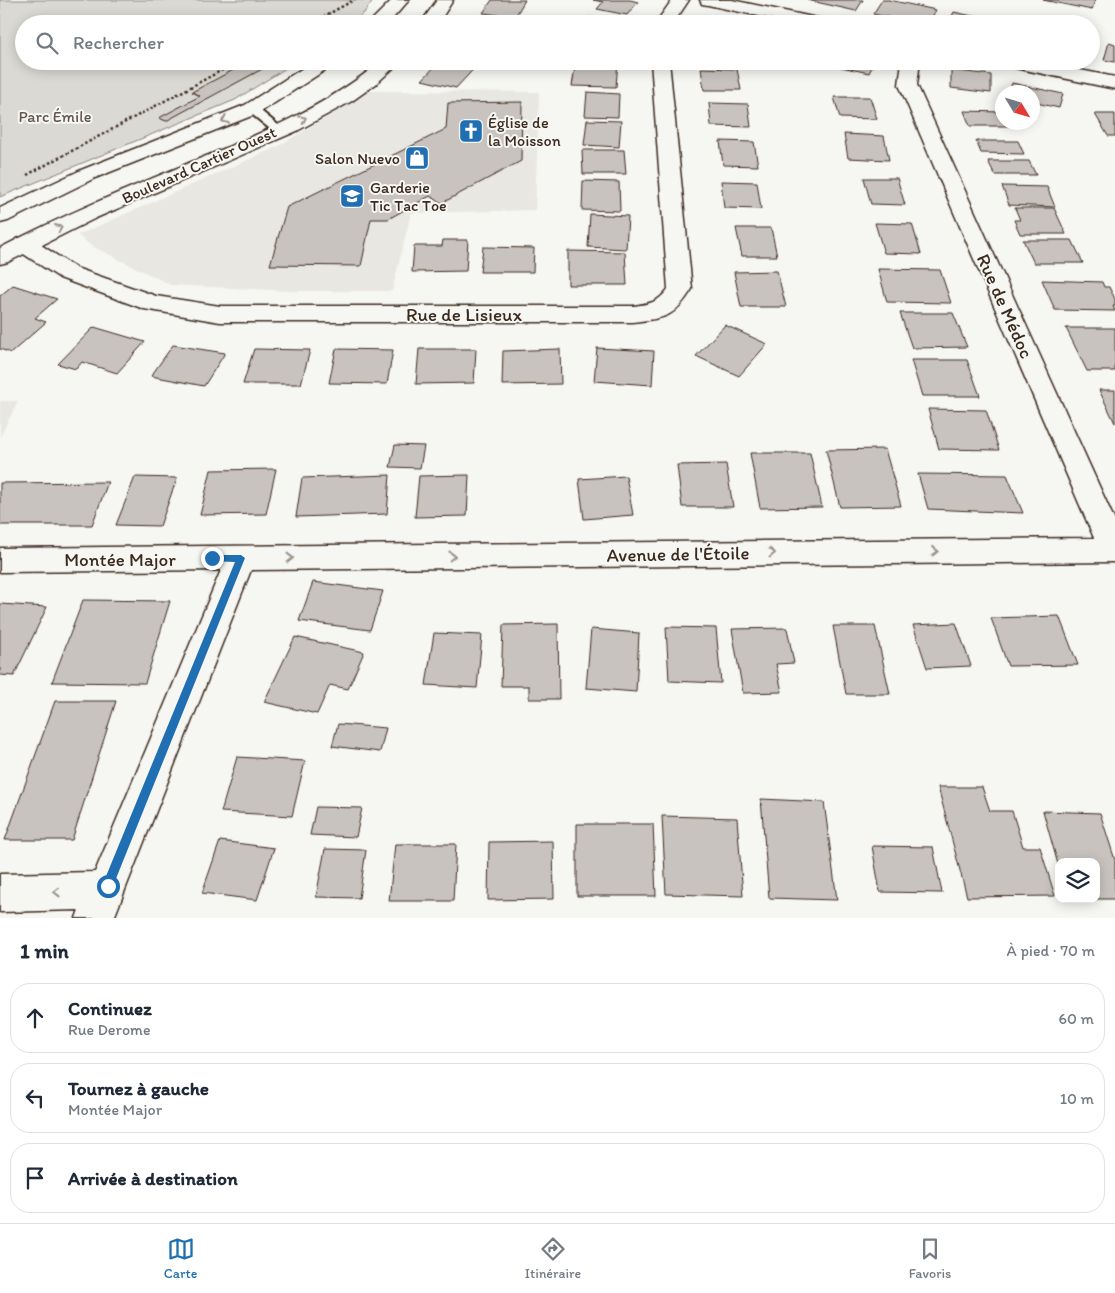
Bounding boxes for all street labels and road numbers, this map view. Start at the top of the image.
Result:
street label: Boulevard Cartier Ouest [119,122,279,208]
street label: Rue de Médoc [972,250,1038,362]
street label: Rue de Lisieux [406,303,523,326]
street label: Avenue de l'Étoile [606,541,750,567]
street label: Montée Major [64,548,176,571]

